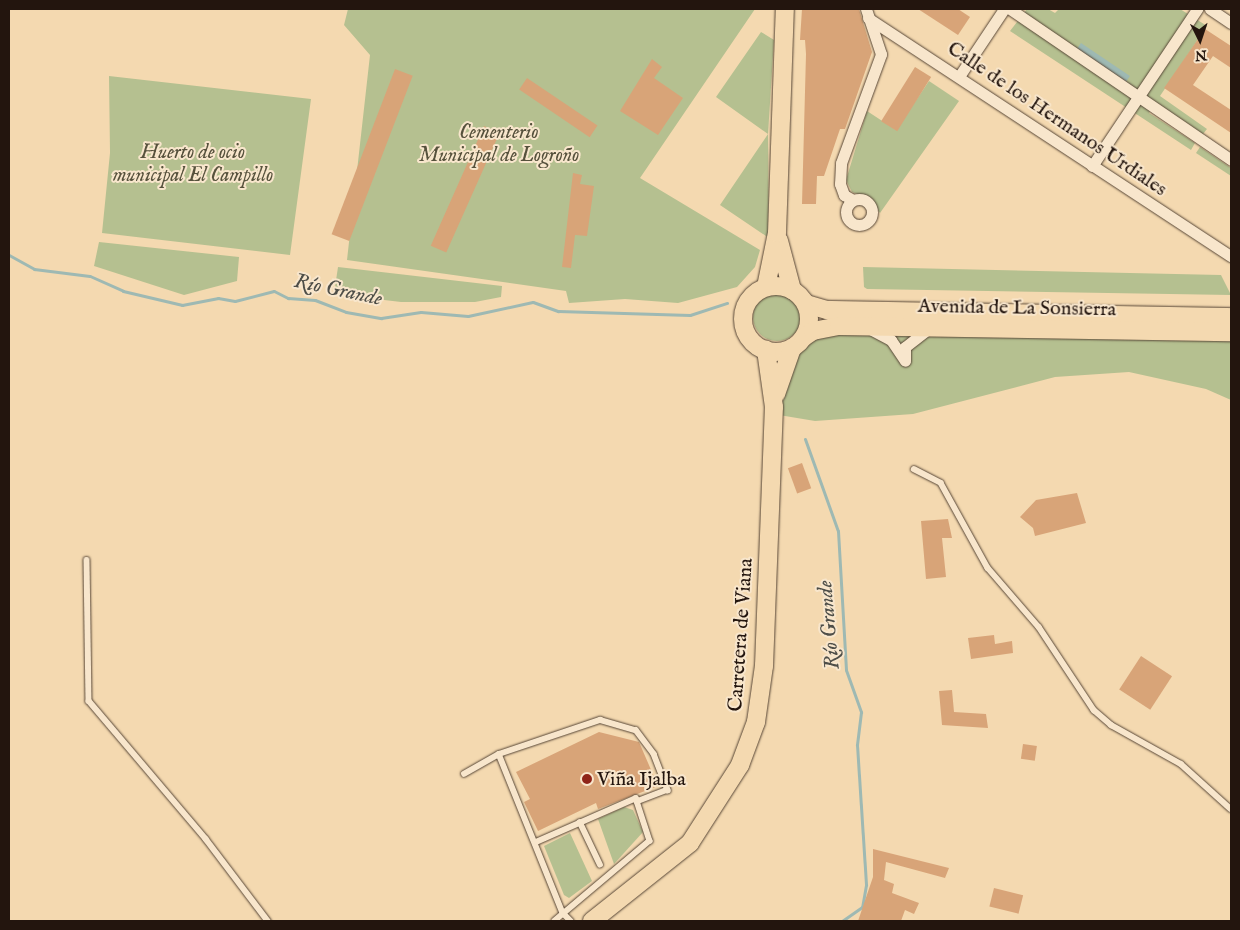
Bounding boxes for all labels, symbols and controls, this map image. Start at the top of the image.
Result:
north arrow [1175,15,1225,65]
street label: Calle de los Hermanos Urdiales [943,37,1171,201]
text: N [1194,46,1208,64]
park label: Cementerio Municipal de Logroño [419,121,579,168]
park label: Huerto de ocio municipal El Campillo [113,141,273,188]
water label: Río Grande [292,269,384,313]
street label: Avenida de La Sonsierra [918,294,1116,322]
street label: Carretera de Viana [724,557,758,713]
water label: Río Grande [814,579,846,671]
place label: Viña Ijalba [597,767,686,791]
marker: Viña Ijalba [581,773,593,785]

